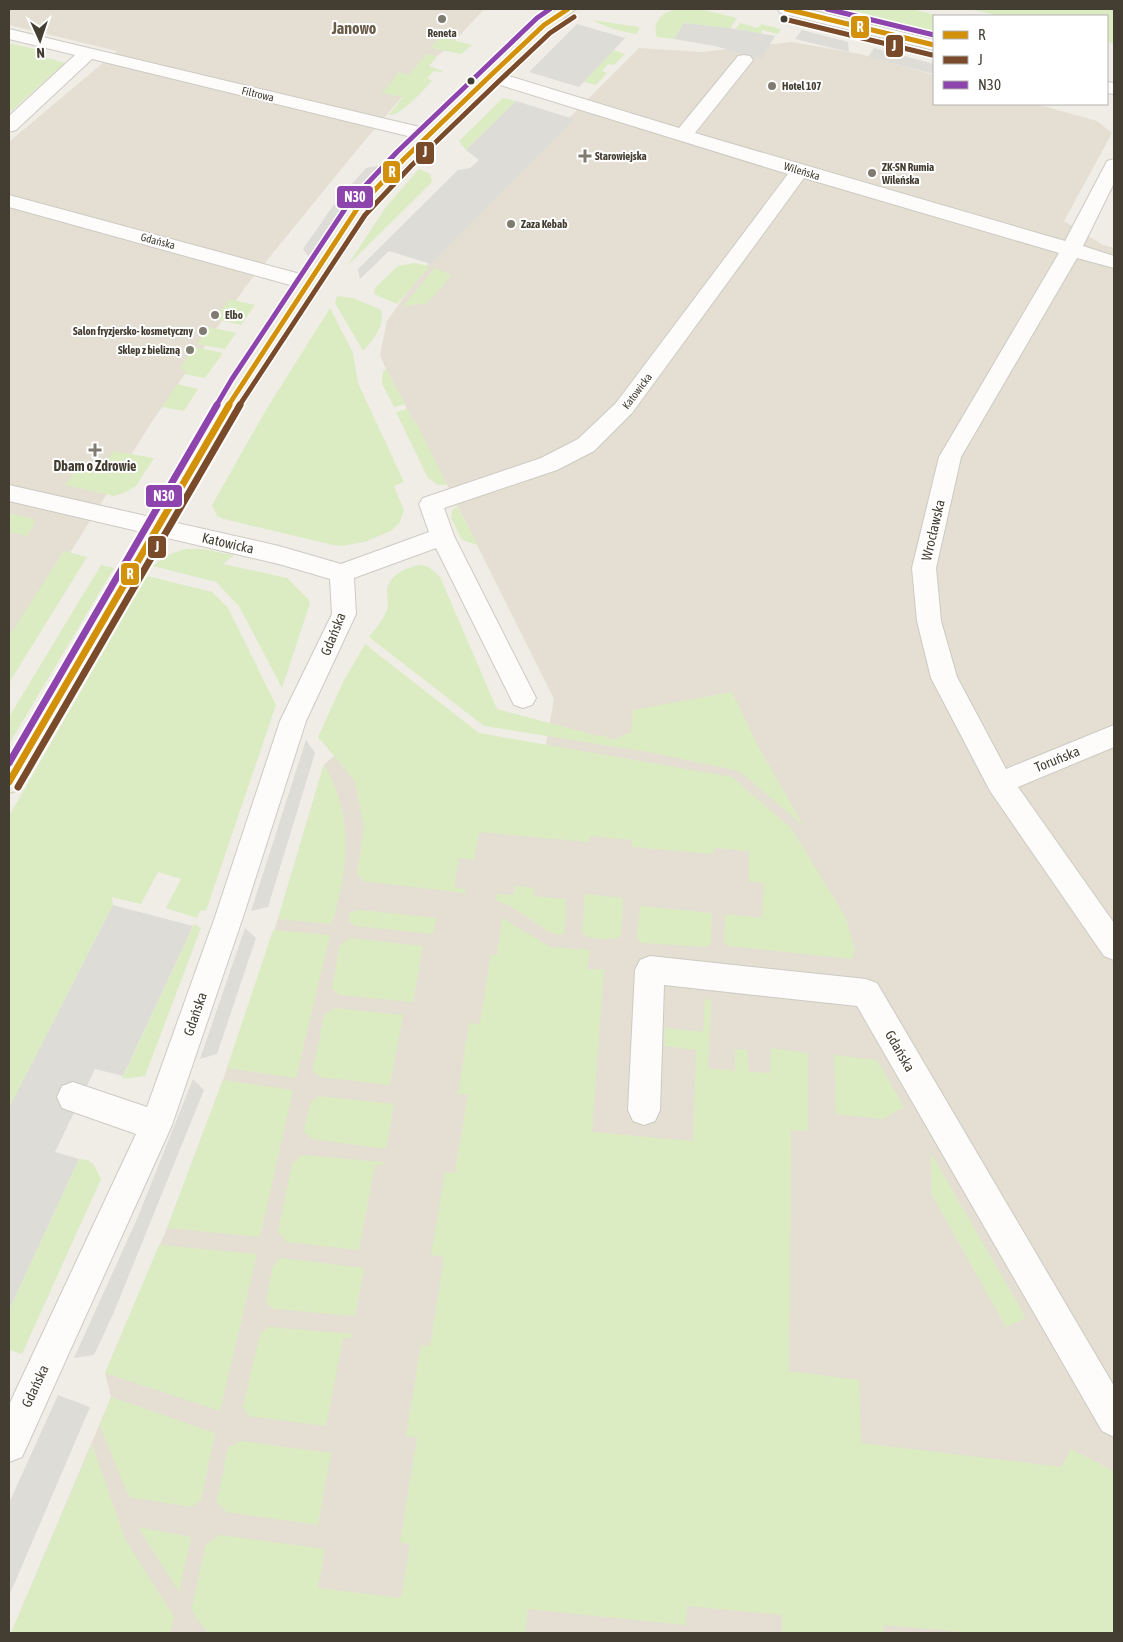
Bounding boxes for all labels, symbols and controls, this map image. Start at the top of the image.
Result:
marker: Reneta [436,13,448,25]
unlabelled marker [779,14,789,24]
north arrow [15,15,65,65]
line badge: R [850,15,870,39]
legend [933,15,1108,105]
district label: Janowo [331,19,377,37]
text: R [857,19,864,35]
text: R [978,26,986,43]
place label: Reneta [427,27,457,39]
line badge: J [885,34,904,58]
text: J [891,38,896,54]
text: N [36,45,45,61]
text: J [978,51,983,68]
unlabelled marker [466,76,476,86]
text: N30 [978,76,1001,93]
marker: Hotel 107 [766,80,778,92]
place label: Hotel 107 [782,80,822,92]
street label: Filtrowa [241,84,275,104]
line badge: J [415,141,435,165]
text: J [422,144,427,160]
marker: Starowiejska [579,150,591,162]
place label: Starowiejska [595,150,647,162]
line badge: R [382,160,401,184]
street label: Wileńska [782,160,822,182]
place label: ZK-SN Rumia Wileńska [881,161,934,186]
text: R [389,164,396,180]
marker: ZK-SN Rumia Wileńska [866,167,878,179]
line badge: N30 [336,185,374,209]
text: N30 [344,189,366,205]
marker: Zaza Kebab [505,218,517,230]
place label: Zaza Kebab [521,218,567,230]
street label: Gdańska [139,231,177,251]
marker: Elbo [209,309,221,321]
place label: Elbo [225,309,243,321]
place label: Salon fryzjersko- kosmetyczny [73,325,193,337]
marker: Salon fryzjersko- kosmetyczny [197,325,209,337]
place label: Sklep z bielizną [118,344,180,356]
marker: Sklep z bielizną [184,344,196,356]
street label: Katowicka [620,371,654,411]
marker: Dbam o Zdrowie [89,444,101,456]
place label: Dbam o Zdrowie [54,458,136,474]
line badge: N30 [145,484,183,508]
text: N30 [153,488,175,504]
street label: Wrocławska [918,498,948,562]
street label: Katowicka [200,529,256,557]
line badge: J [147,535,167,559]
text: J [154,539,159,555]
line badge: R [120,562,140,586]
text: R [127,566,134,582]
street label: Gdańska [317,610,349,658]
street label: Toruńska [1032,743,1082,775]
street label: Gdańska [180,990,210,1038]
street label: Gdańska [882,1028,918,1074]
street label: Gdańska [18,1362,52,1410]

